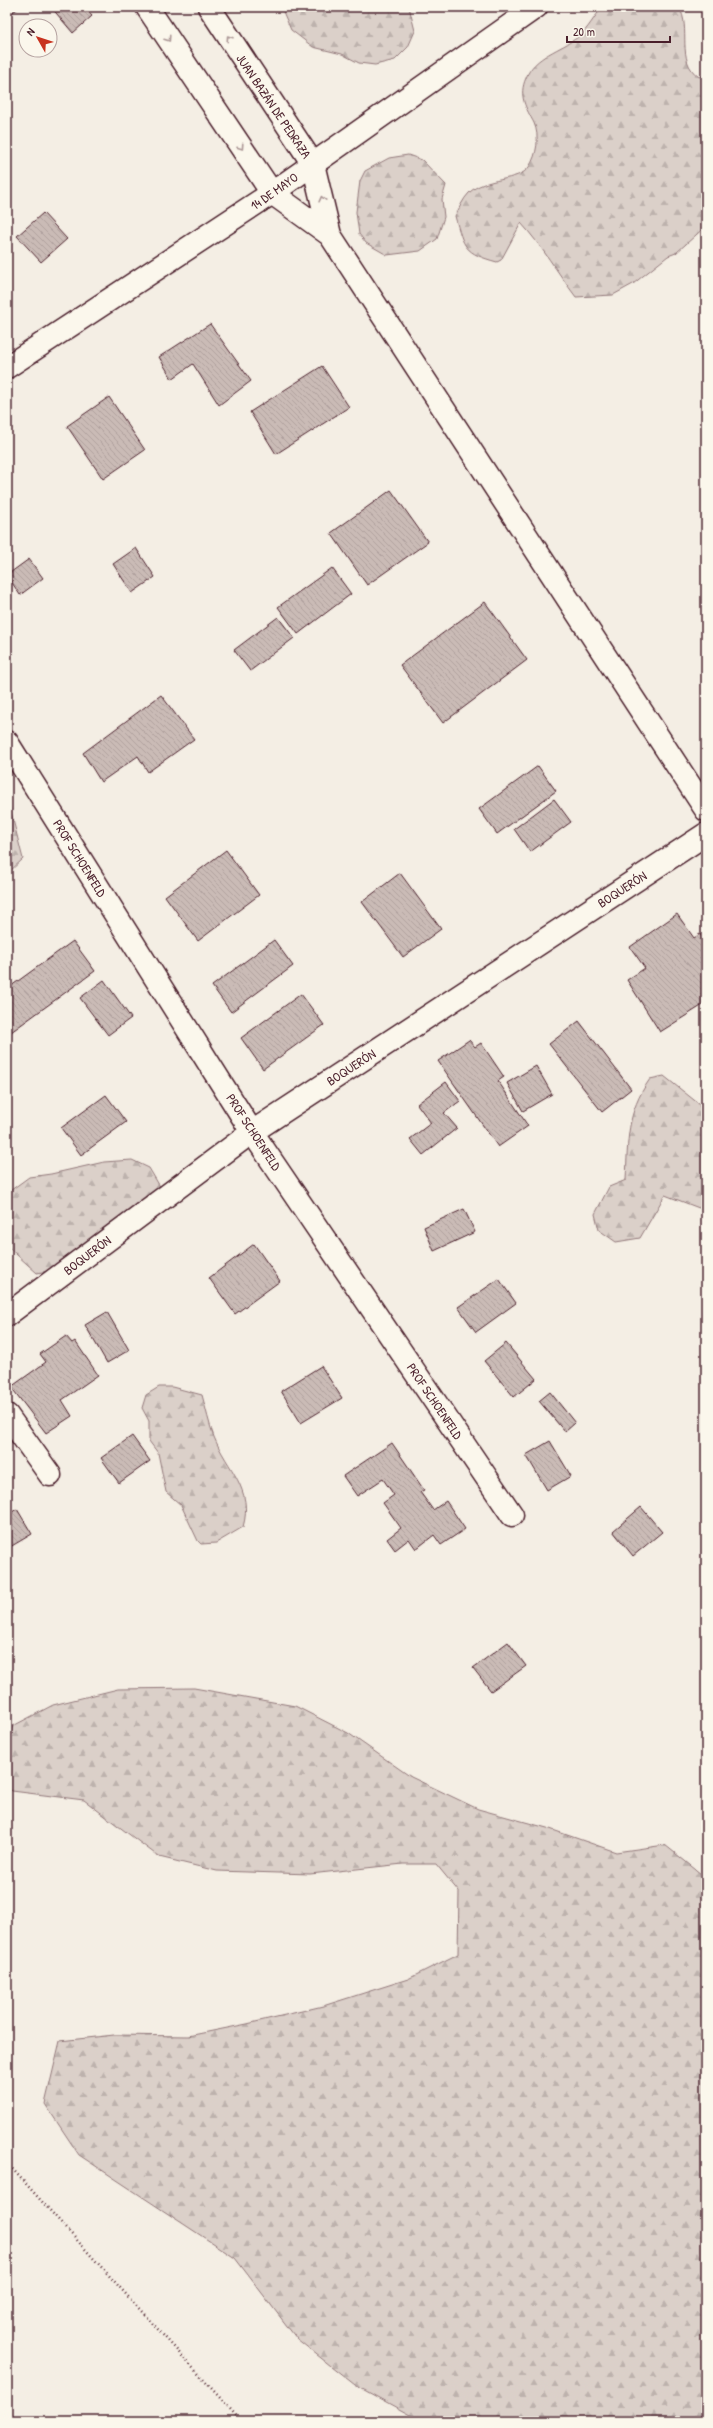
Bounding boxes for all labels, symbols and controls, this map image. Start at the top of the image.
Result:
north arrow [18,18,58,58]
scale bar [567,18,670,44]
text: 20 m [573,23,595,40]
text: N [23,25,38,38]
one-way arrow [163,35,171,42]
one-way arrow [226,35,234,42]
street label: JUAN BAZÁN DE PEDRAZA [232,50,316,162]
one-way arrow [236,143,244,150]
street label: 14 DE MAYO [246,168,302,214]
one-way arrow [318,196,326,203]
street label: PROF SCHOENFELD [49,816,111,901]
street label: BOQUERÓN [594,866,650,912]
street label: BOQUERÓN [323,1044,379,1090]
street label: PROF SCHOENFELD [223,1090,286,1174]
street label: BOQUERÓN [60,1231,115,1279]
street label: PROF SCHOENFELD [403,1360,468,1443]

